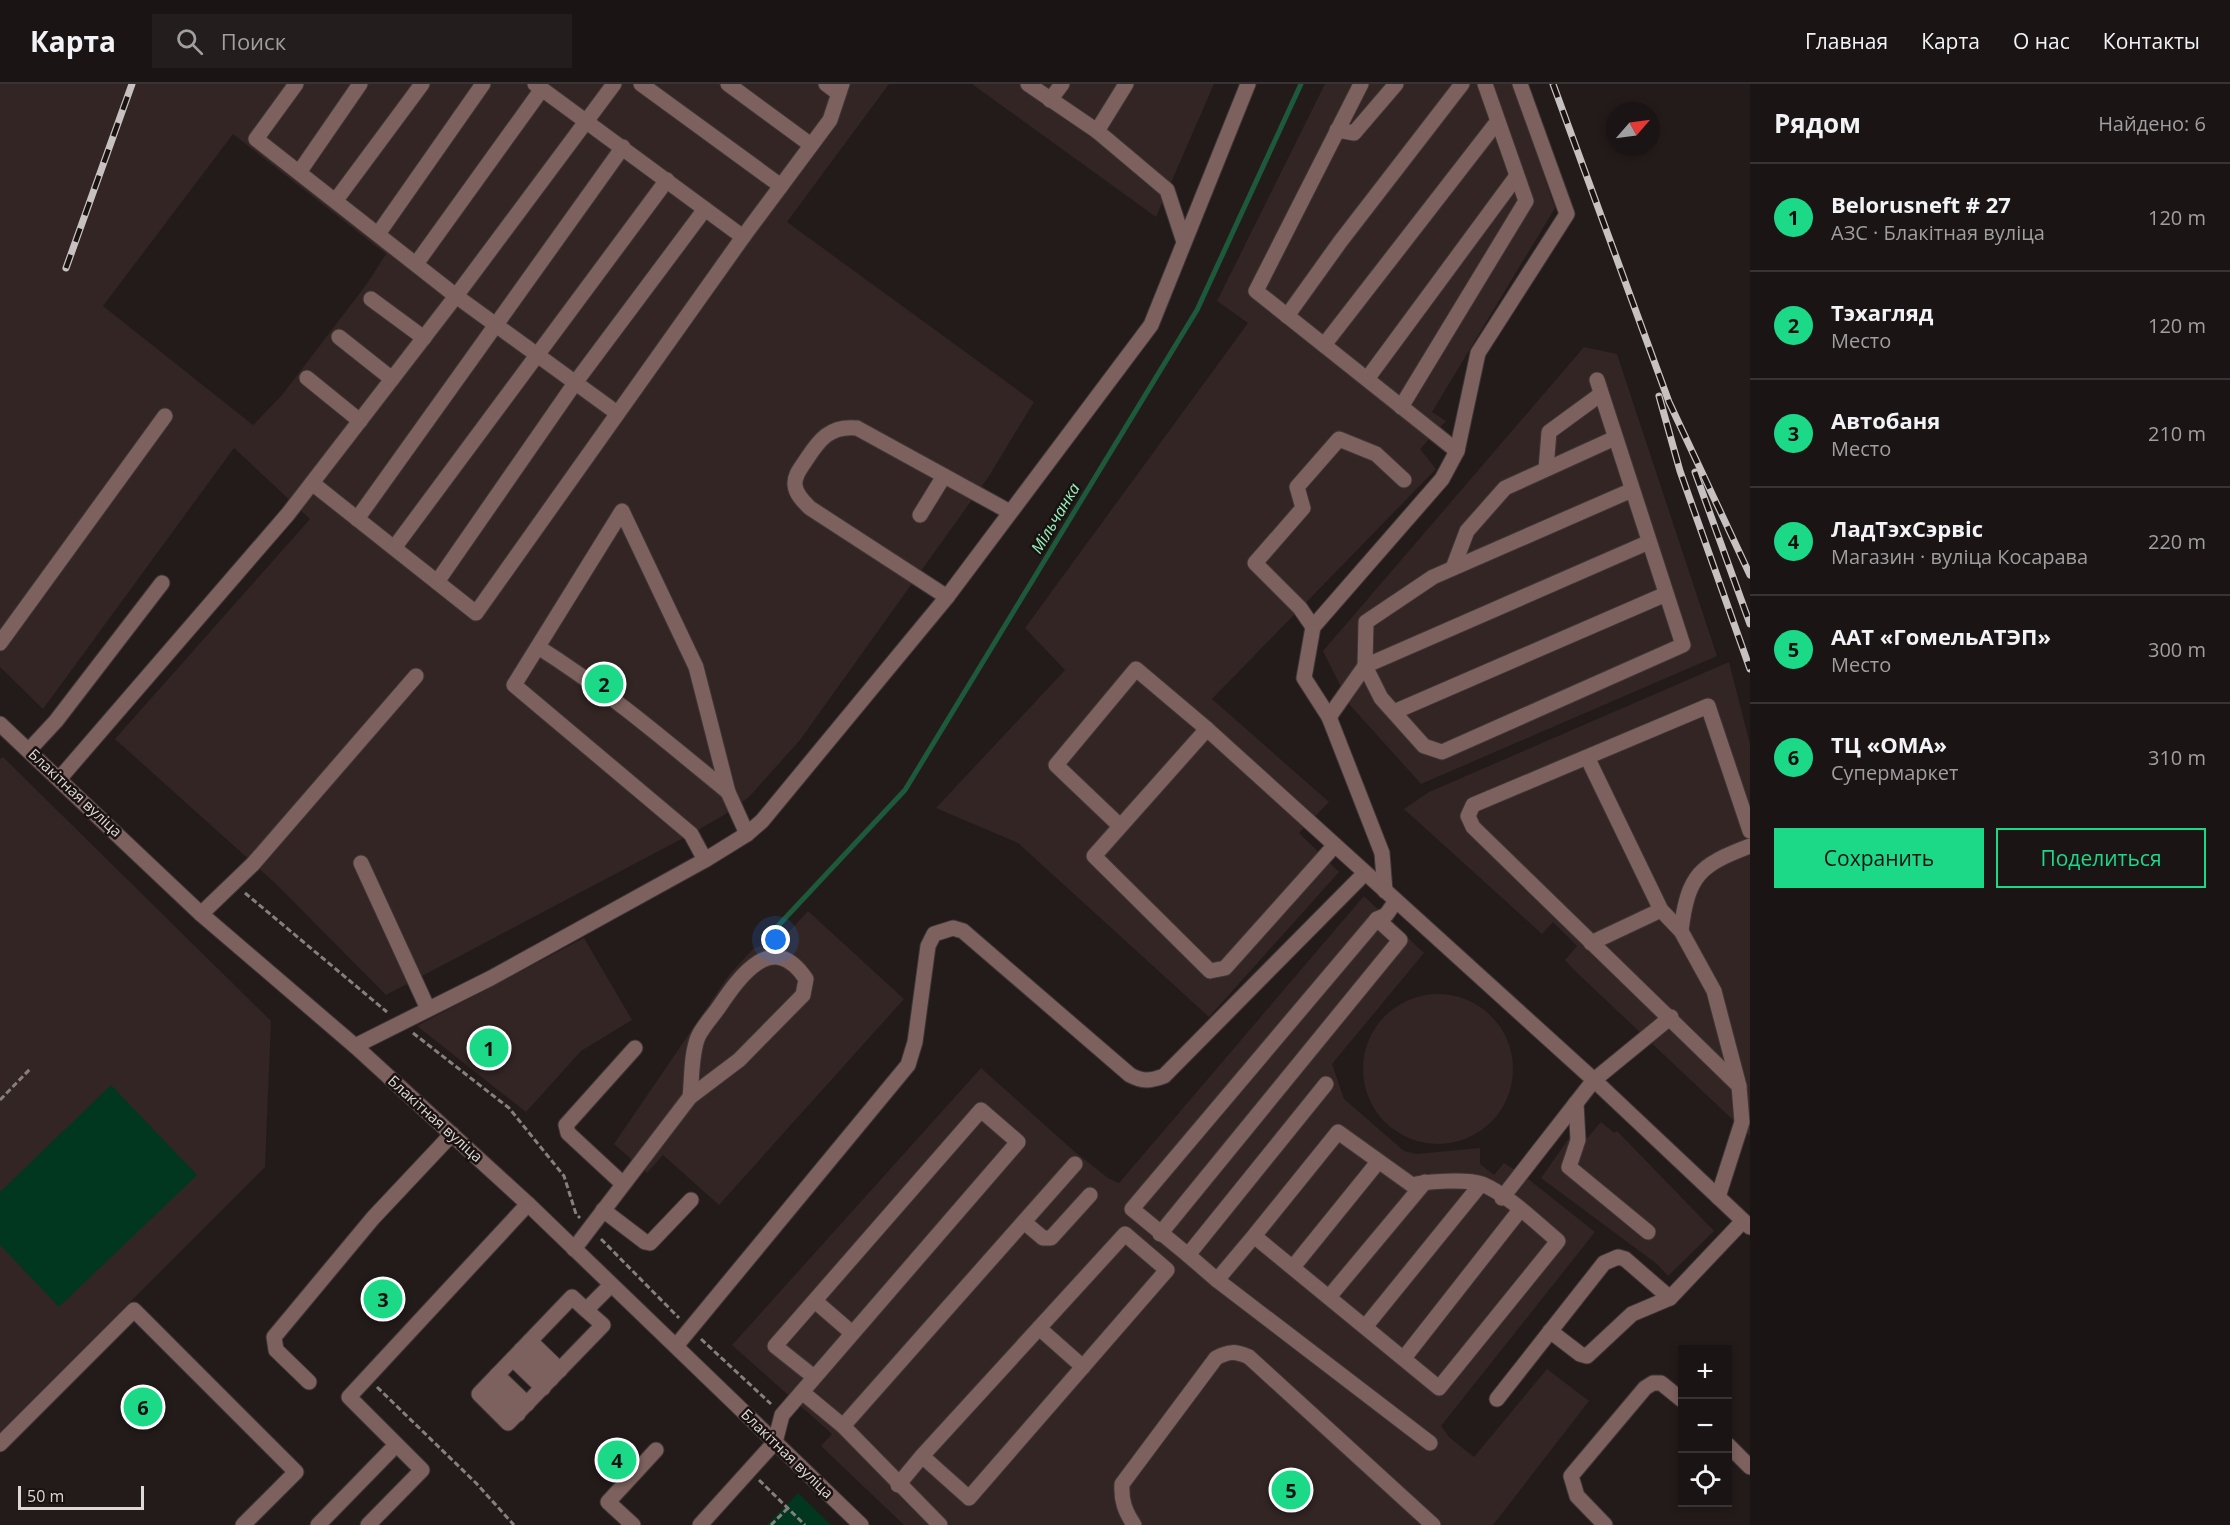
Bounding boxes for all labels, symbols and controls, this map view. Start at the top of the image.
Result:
search box [152,14,572,68]
text: Карта [30,22,116,60]
icon: search [173,25,206,58]
text: Поиск [221,26,286,56]
text: Главная [1805,27,1888,55]
text: Карта [1921,27,1980,55]
text: О нас [2013,27,2070,55]
text: Контакты [2103,27,2200,55]
north arrow [1606,102,1660,156]
text: Рядом [1774,105,1861,141]
text: Найдено: 6 [2098,110,2206,137]
text: Belorusneft # 27 [1831,189,2011,219]
text: 1 [1788,204,1799,231]
text: 120 m [2148,204,2206,231]
text: АЗС · Блакітная вуліца [1831,219,2045,246]
text: Тэхагляд [1831,297,1933,327]
text: 2 [1788,312,1799,339]
text: 120 m [2148,312,2206,339]
text: Место [1831,327,1891,354]
text: Автобаня [1831,405,1940,435]
text: 3 [1788,420,1799,447]
text: 210 m [2148,420,2206,447]
text: Место [1831,435,1891,462]
water label: Мільчанка [1025,479,1085,557]
text: ЛадТэхСэрвіс [1831,513,1983,543]
text: 4 [1788,528,1799,555]
text: 220 m [2148,528,2206,555]
text: Магазин · вуліца Косарава [1831,543,2088,570]
text: ААТ «ГомельАТЭП» [1831,621,2051,651]
text: 5 [1788,636,1799,663]
text: 300 m [2148,636,2206,663]
text: Место [1831,651,1891,678]
pin: 2 [584,662,624,706]
text: ТЦ «ОМА» [1831,729,1947,759]
street label: Блакітная вуліца [25,744,127,841]
text: 6 [1788,744,1799,771]
text: 310 m [2148,744,2206,771]
text: Супермаркет [1831,759,1958,786]
button: Сохранить [1774,828,1984,888]
button: Поделиться [1996,828,2206,888]
your location [761,925,790,954]
pin: 1 [470,1026,508,1070]
street label: Блакітная вуліца [384,1070,487,1166]
pin: 3 [364,1276,403,1322]
map controls [1678,1345,1732,1507]
button: + [1678,1345,1732,1399]
pin: 6 [124,1384,162,1430]
button: − [1678,1399,1732,1453]
street label: Блакітная вуліца [737,1404,838,1502]
pin: 4 [598,1438,636,1482]
button: locate [1678,1453,1732,1507]
pin: 5 [1272,1468,1310,1512]
scale bar [18,1483,144,1510]
text: 50 m [27,1485,64,1507]

